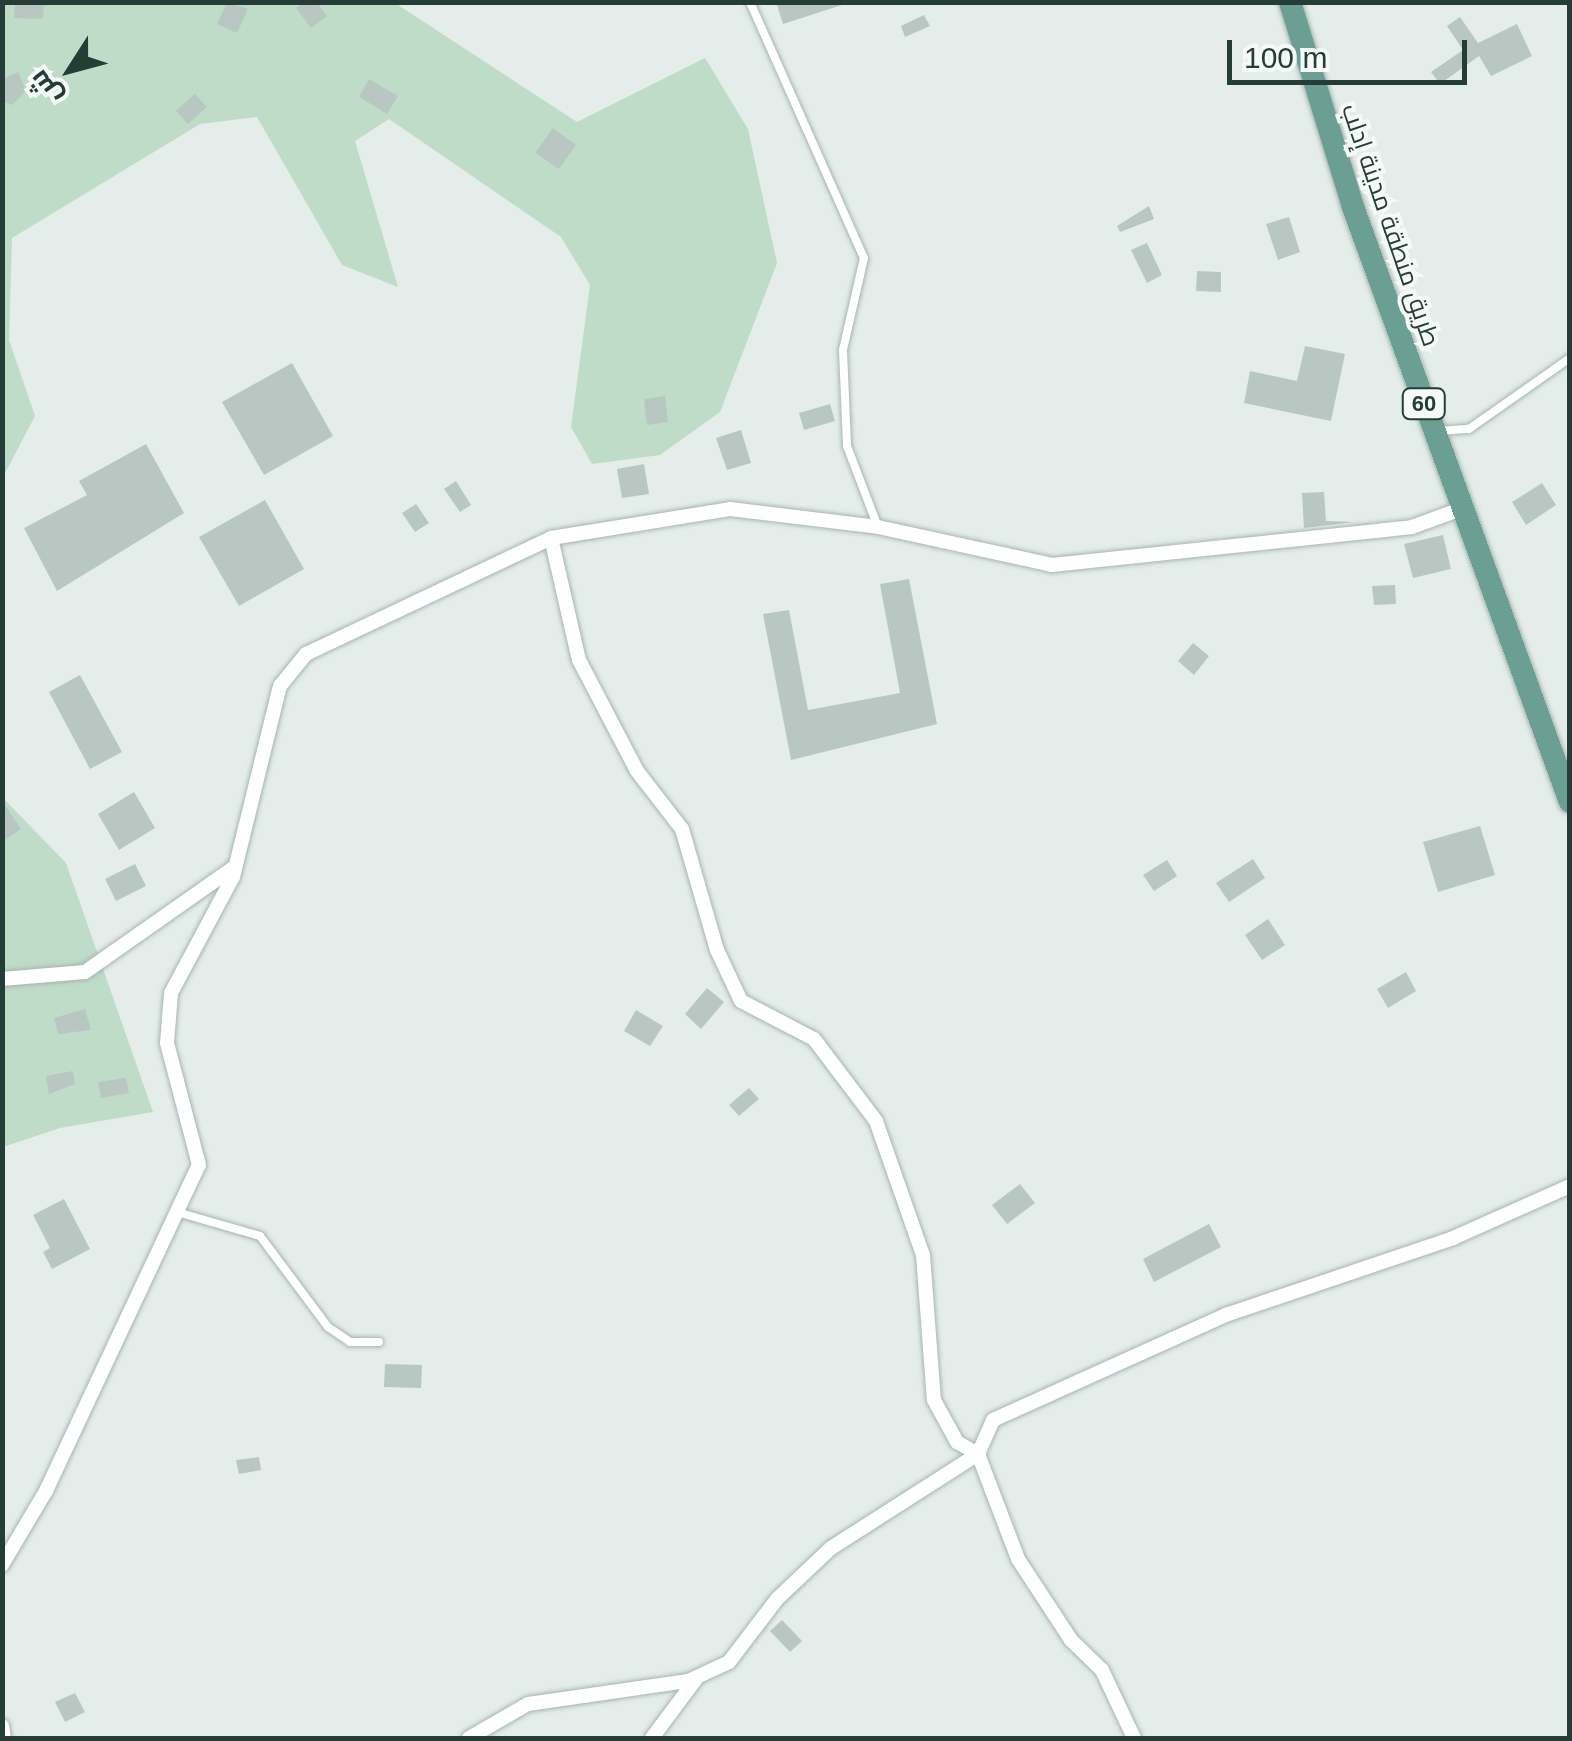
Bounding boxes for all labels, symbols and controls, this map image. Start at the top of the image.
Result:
north arrow [20,20,120,120]
scale bar [1232,20,1472,82]
text: 100 m [1244,41,1327,74]
text: ش [22,64,68,112]
street label: طريق منطقة مدينة إدلب [1335,100,1447,350]
road number: 60 [1402,387,1446,421]

